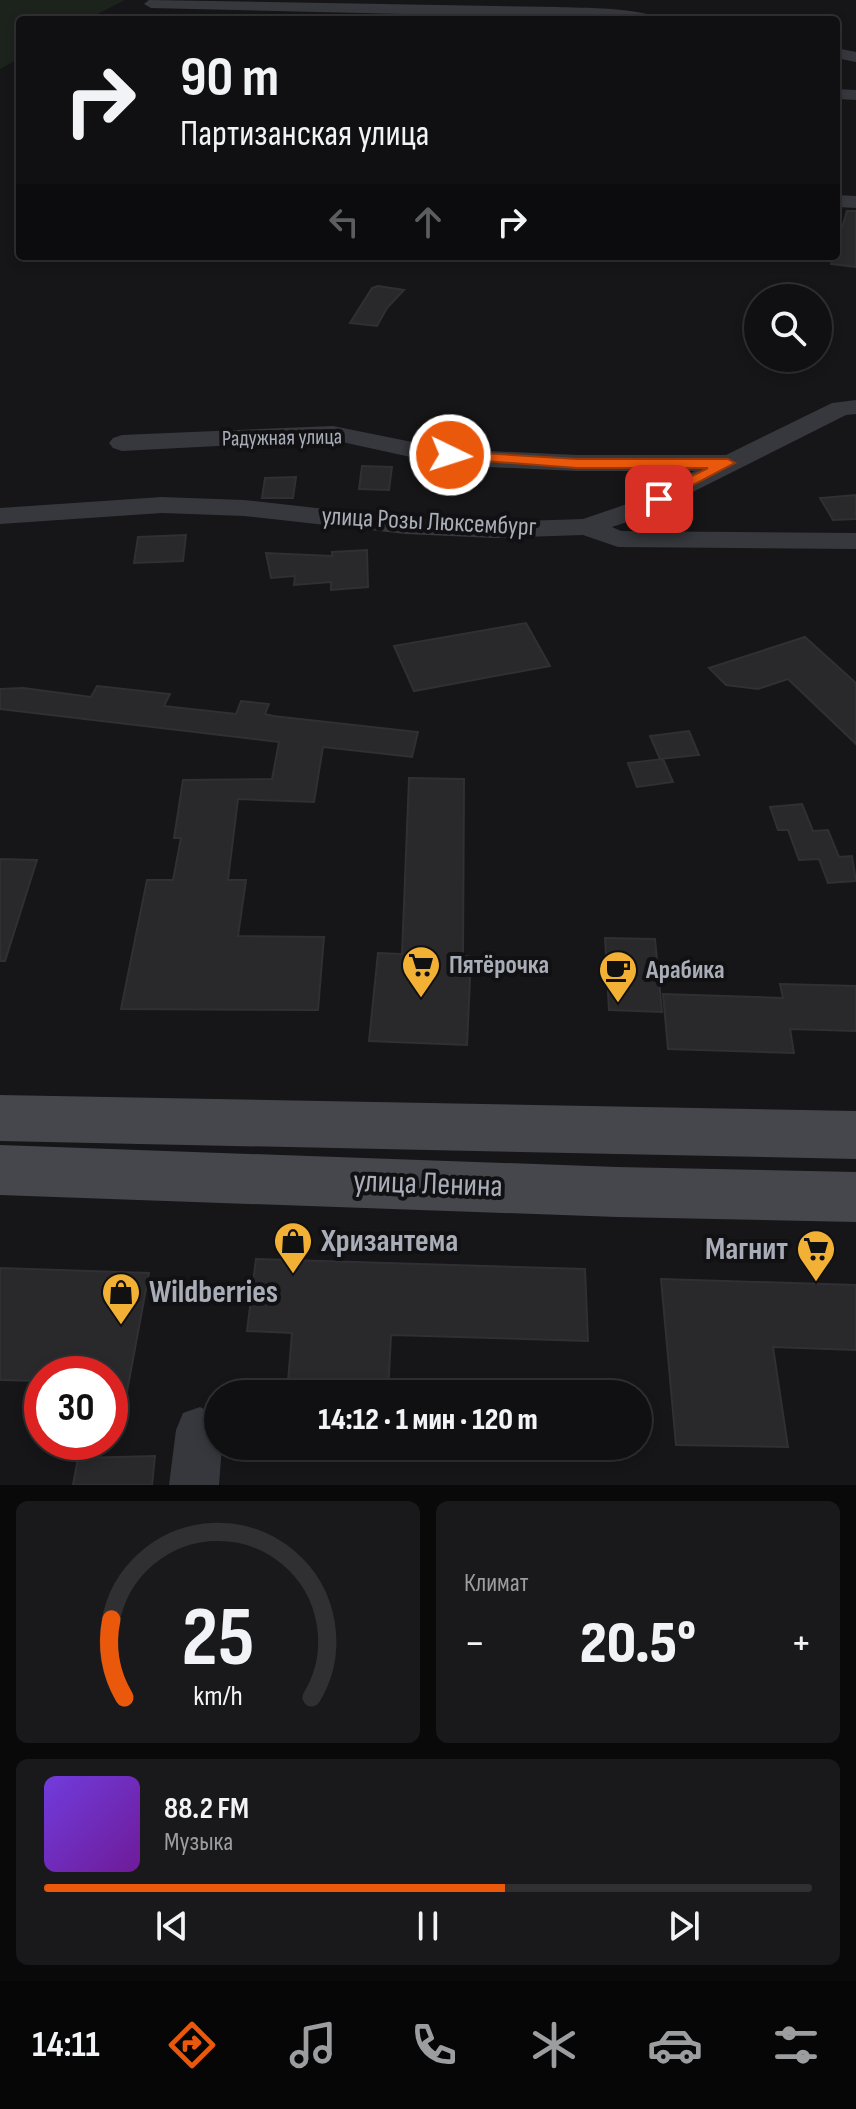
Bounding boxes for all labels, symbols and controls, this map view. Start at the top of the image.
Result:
text: 90 m [180,45,279,112]
icon: right [48,48,152,152]
text: Партизанская улица [180,113,429,156]
icon: left [322,200,366,244]
icon: ahead [406,200,450,244]
icon: right [490,200,534,244]
map controls [744,284,832,372]
button: search [744,284,832,372]
position arrow [408,413,492,497]
street label: Радужная улица [222,423,342,453]
pin [625,465,693,533]
icon: arrive [637,477,681,521]
street label: улица Розы Люксембург [321,501,537,543]
supermarket icon: Пятёрочка [400,944,442,999]
cafe icon: Арабика [597,949,639,1004]
place label: Пятёрочка [449,950,549,981]
place label: Арабика [645,955,725,986]
street label: улица Ленина [353,1162,503,1206]
shop icon: Хризантема [272,1220,314,1275]
place label: Хризантема [320,1222,458,1261]
supermarket icon: Магнит [795,1228,837,1283]
place label: Магнит [705,1230,788,1269]
shop icon: Wildberries [100,1271,142,1326]
place label: Wildberries [149,1273,278,1312]
speed limit sign: 30 [24,1356,128,1460]
text: 14:12 · 1 мин · 120 m [318,1402,538,1438]
text: Климат [464,1568,528,1599]
text: 25 [182,1589,254,1689]
text: 20.5° [580,1608,696,1680]
text: − [464,1617,486,1670]
text: + [790,1617,812,1670]
text: km/h [193,1679,243,1714]
text: 88.2 FM [164,1791,249,1827]
text: Музыка [164,1827,233,1858]
icon: previous [150,1904,194,1948]
icon: pause [406,1904,450,1948]
icon: next [662,1904,706,1948]
icon: directions [164,2017,220,2073]
icon: music [285,2017,341,2073]
icon: phone [406,2017,462,2073]
icon: climate [526,2017,582,2073]
icon: car [647,2017,703,2073]
icon: filters [768,2017,824,2073]
text: 14:11 [32,2024,100,2067]

